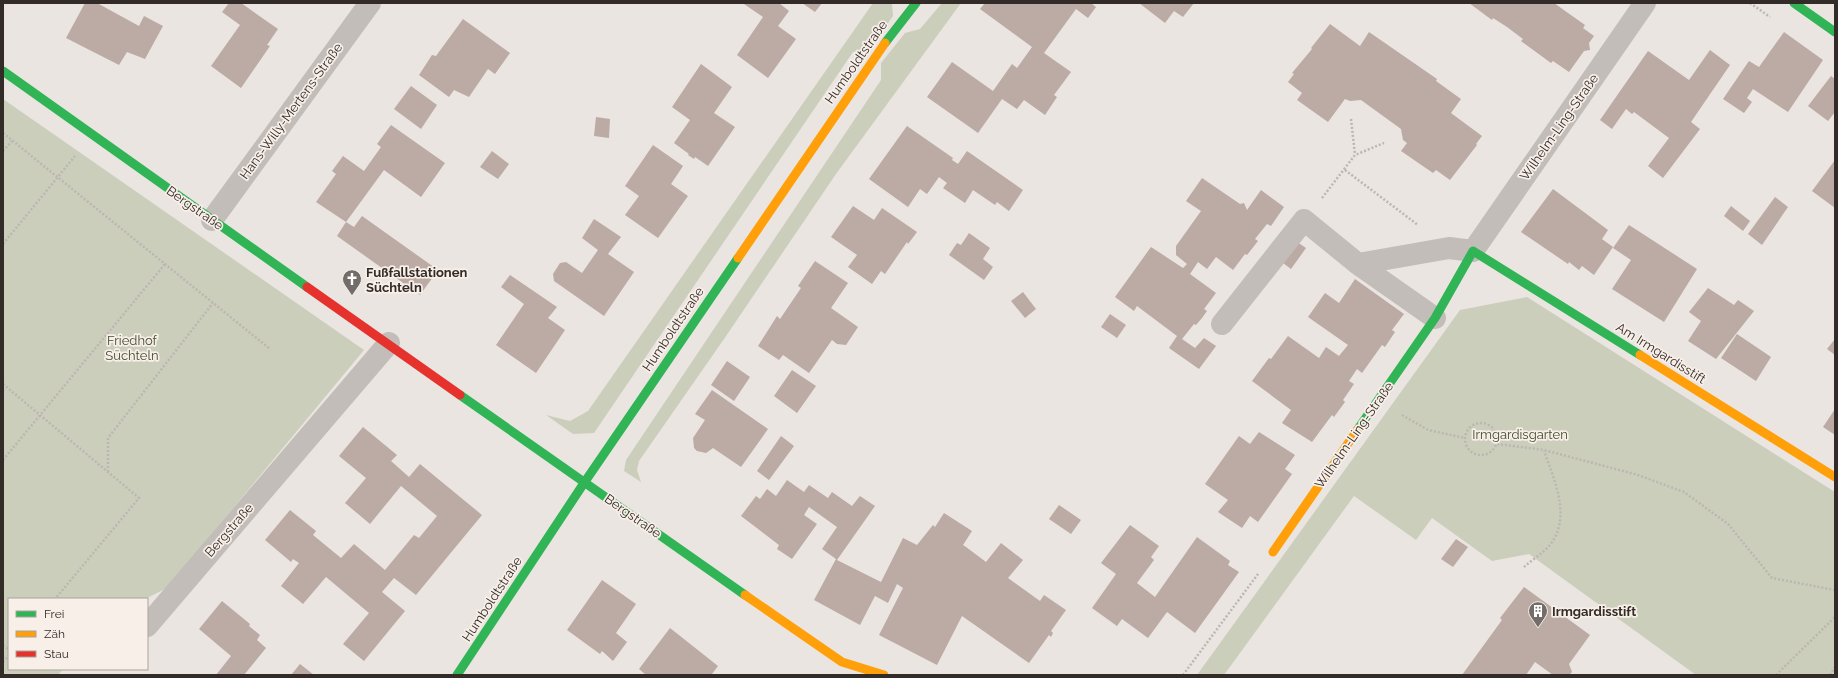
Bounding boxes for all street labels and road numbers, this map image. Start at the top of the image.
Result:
street label: Humboldtstraße [822,17,890,106]
street label: Hans-Willy-Mertens-Straße [237,40,346,182]
street label: Wilhelm-Ling-Straße [1517,71,1602,183]
street label: Bergstraße [164,183,227,233]
street label: Humboldtstraße [639,284,707,374]
street label: Am Irmgardisstift [1614,319,1709,387]
street label: Wilhelm-Ling-Straße [1312,379,1397,491]
street label: Bergstraße [602,491,665,541]
street label: Bergstraße [202,500,256,560]
street label: Humboldtstraße [459,553,525,644]

